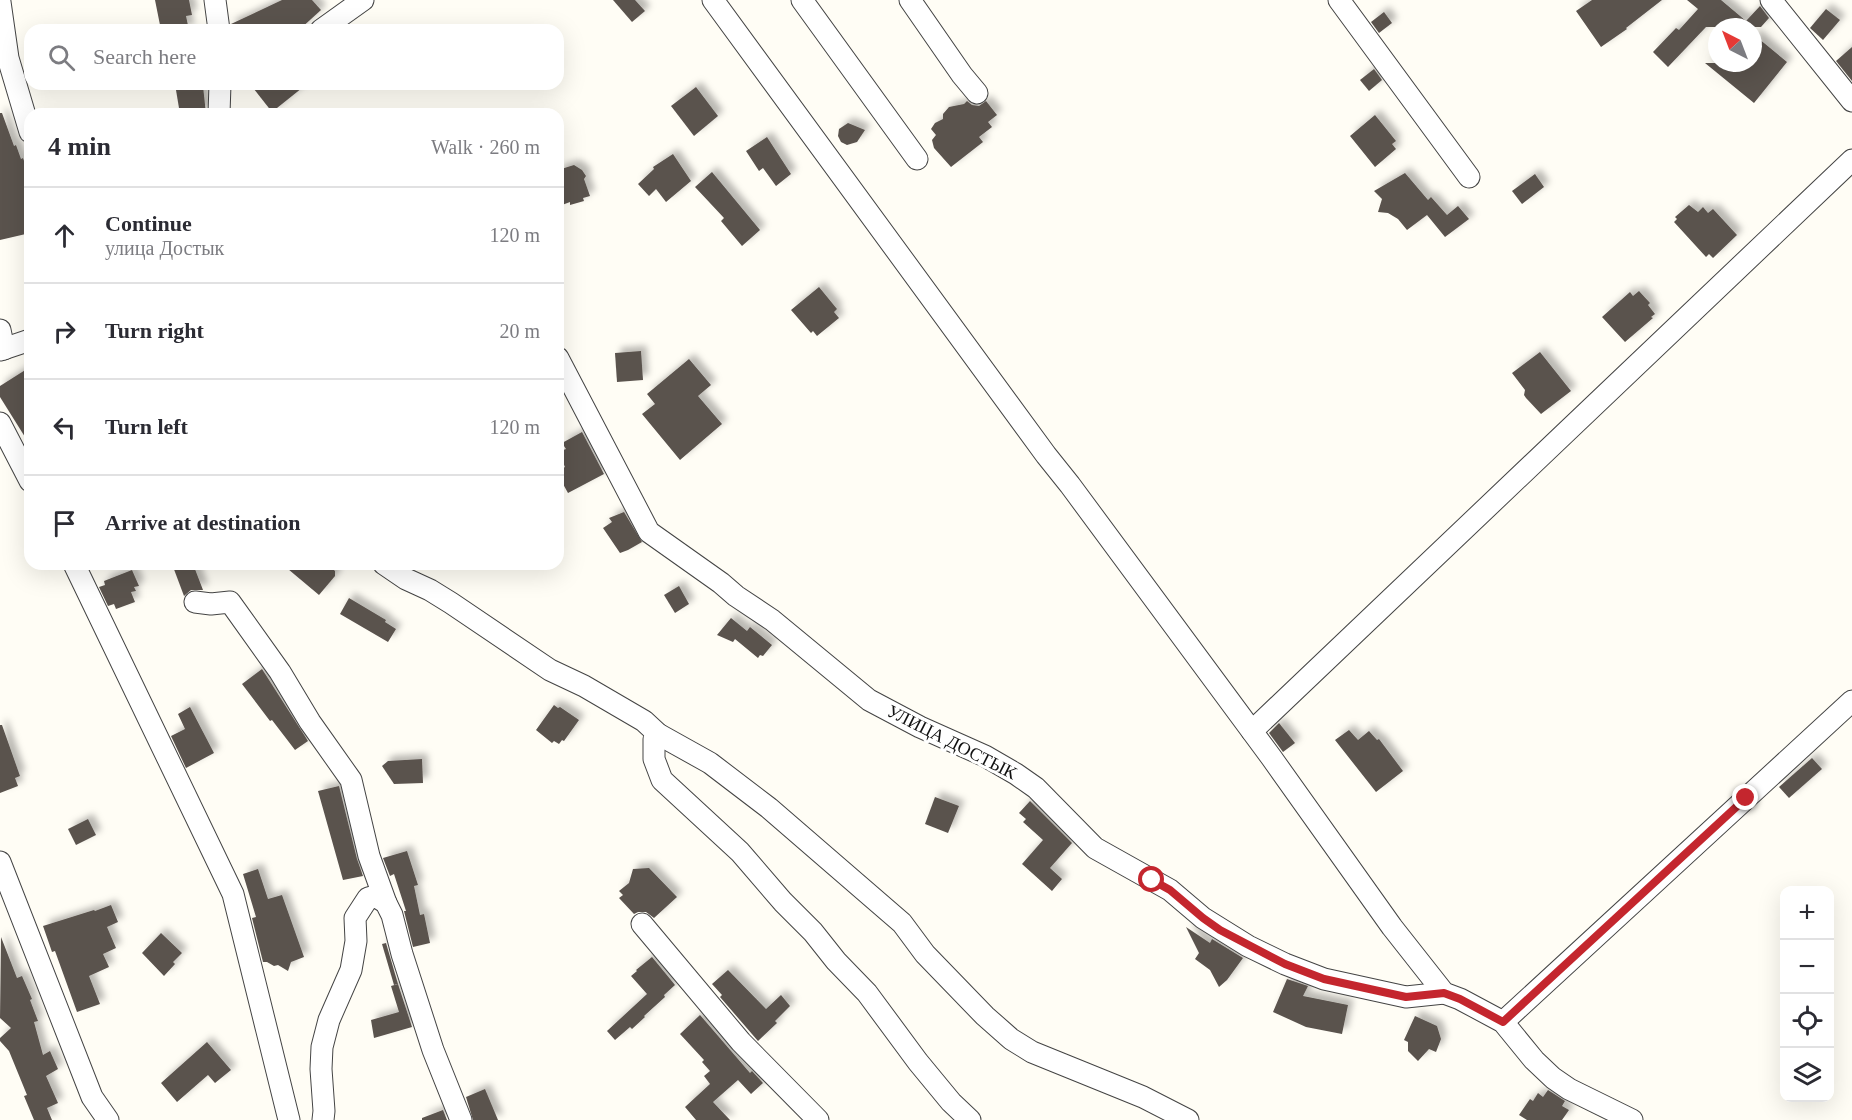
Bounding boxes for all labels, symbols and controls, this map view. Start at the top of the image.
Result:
north arrow [1708,18,1762,72]
search box [24,24,564,90]
icon: search [45,41,78,74]
text: Search here [93,44,196,69]
text: 4 min [48,132,111,161]
text: Walk · 260 m [431,136,540,158]
text: Continue [105,211,192,236]
icon: ahead [48,219,81,252]
text: 120 m [489,224,540,246]
text: улица Достык [105,237,224,259]
icon: right [48,315,81,348]
text: Turn right [105,318,204,343]
text: 20 m [499,320,540,342]
icon: left [48,411,81,444]
text: Turn left [105,414,188,439]
text: 120 m [489,416,540,438]
icon: arrive [48,507,81,540]
text: Arrive at destination [105,510,301,535]
street label: УЛИЦА ДОСТЫК [884,701,1021,784]
route end [1732,784,1758,810]
route start [1138,866,1164,892]
map controls [1780,886,1834,1102]
button: + [1780,886,1834,940]
button: − [1780,940,1834,994]
button: locate [1780,994,1834,1048]
button: layers [1780,1048,1834,1102]

